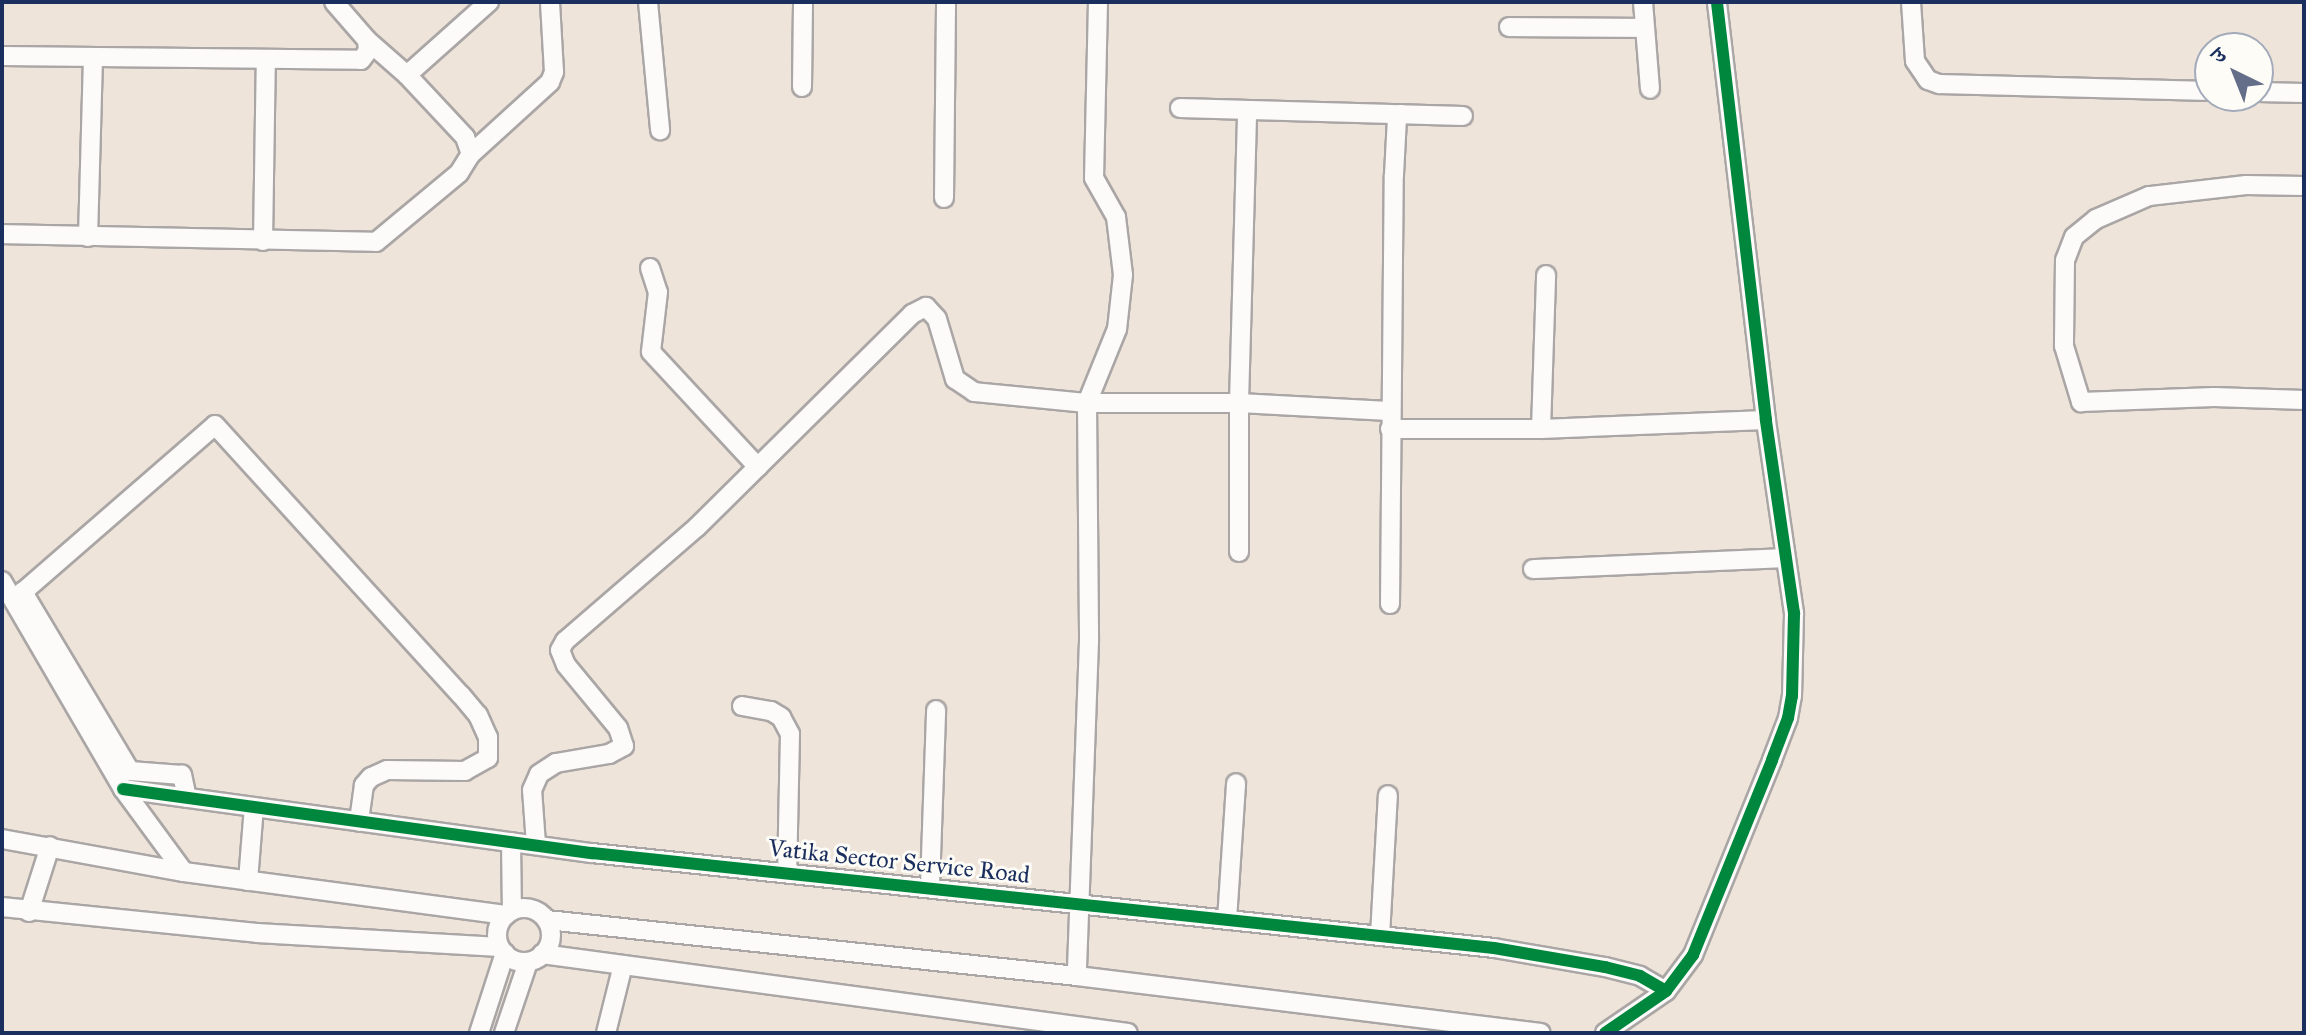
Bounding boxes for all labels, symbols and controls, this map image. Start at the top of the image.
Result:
north arrow [2194,32,2274,112]
text: उ [2205,42,2232,69]
street label: Vatika Sector Service Road [767,834,1031,890]

